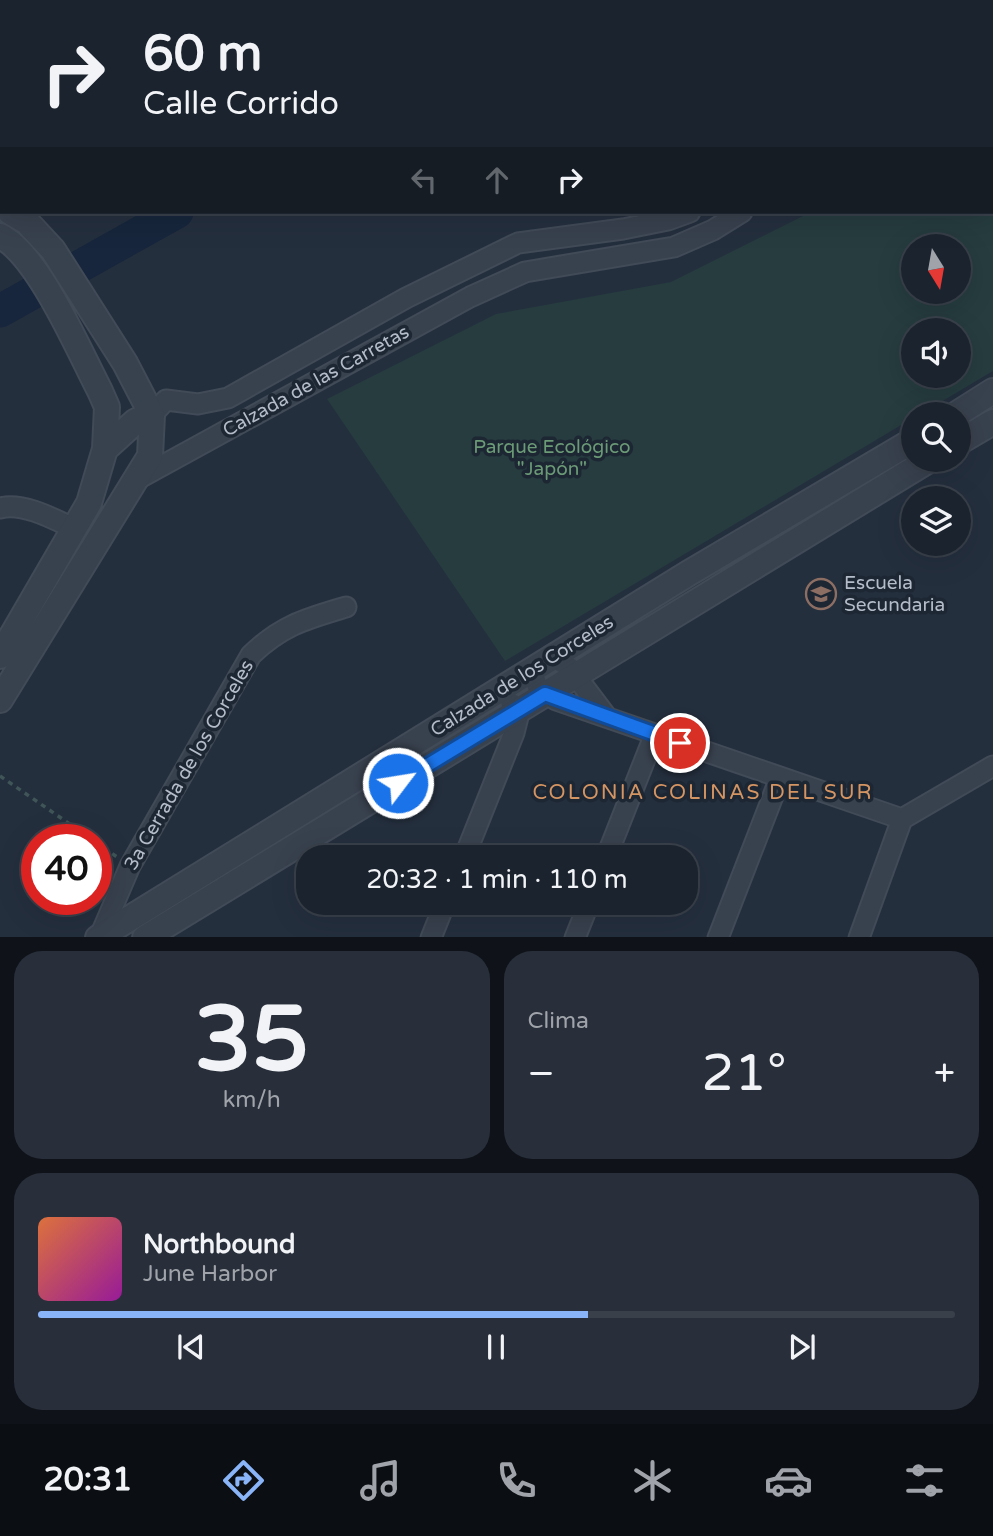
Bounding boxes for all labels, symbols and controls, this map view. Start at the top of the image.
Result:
text: 60 m [143,25,262,84]
icon: right [28,28,119,119]
text: Calle Corrido [143,85,339,123]
icon: left [405,161,443,199]
icon: ahead [478,161,516,199]
icon: right [551,161,589,199]
north arrow [901,234,971,304]
map controls [901,234,971,556]
button: sound [901,318,971,388]
street label: Calzada de las Carretas [219,321,413,441]
button: search [901,402,971,472]
park label: Parque Ecológico "Japón" [473,436,631,480]
button: layers [901,486,971,556]
place label: Escuela Secundaria [844,572,945,616]
school or university icon: Escuela Secundaria [804,577,838,611]
street label: Calzada de los Corceles [427,611,617,741]
street label: 3a Cerrada de los Corceles [120,656,258,874]
pin [650,713,710,773]
icon: arrive [661,724,699,762]
position arrow [361,746,435,820]
district label: COLONIA COLINAS DEL SUR [532,780,874,805]
speed limit sign: 40 [21,824,112,915]
text: 20:32 · 1 min · 110 m [366,864,628,895]
text: 35 [195,985,309,1095]
text: Clima [528,1007,589,1035]
text: 21° [702,1042,787,1105]
text: − [528,1051,555,1097]
text: + [934,1051,955,1097]
text: km/h [223,1086,281,1114]
text: Northbound [143,1229,295,1260]
text: June Harbor [143,1260,277,1288]
icon: previous [172,1328,210,1366]
icon: pause [477,1328,515,1366]
icon: next [783,1328,821,1366]
icon: directions [219,1456,268,1505]
icon: music [356,1456,405,1505]
icon: phone [492,1456,541,1505]
icon: climate [628,1456,677,1505]
icon: car [764,1456,813,1505]
icon: filters [900,1456,949,1505]
text: 20:31 [44,1461,132,1499]

